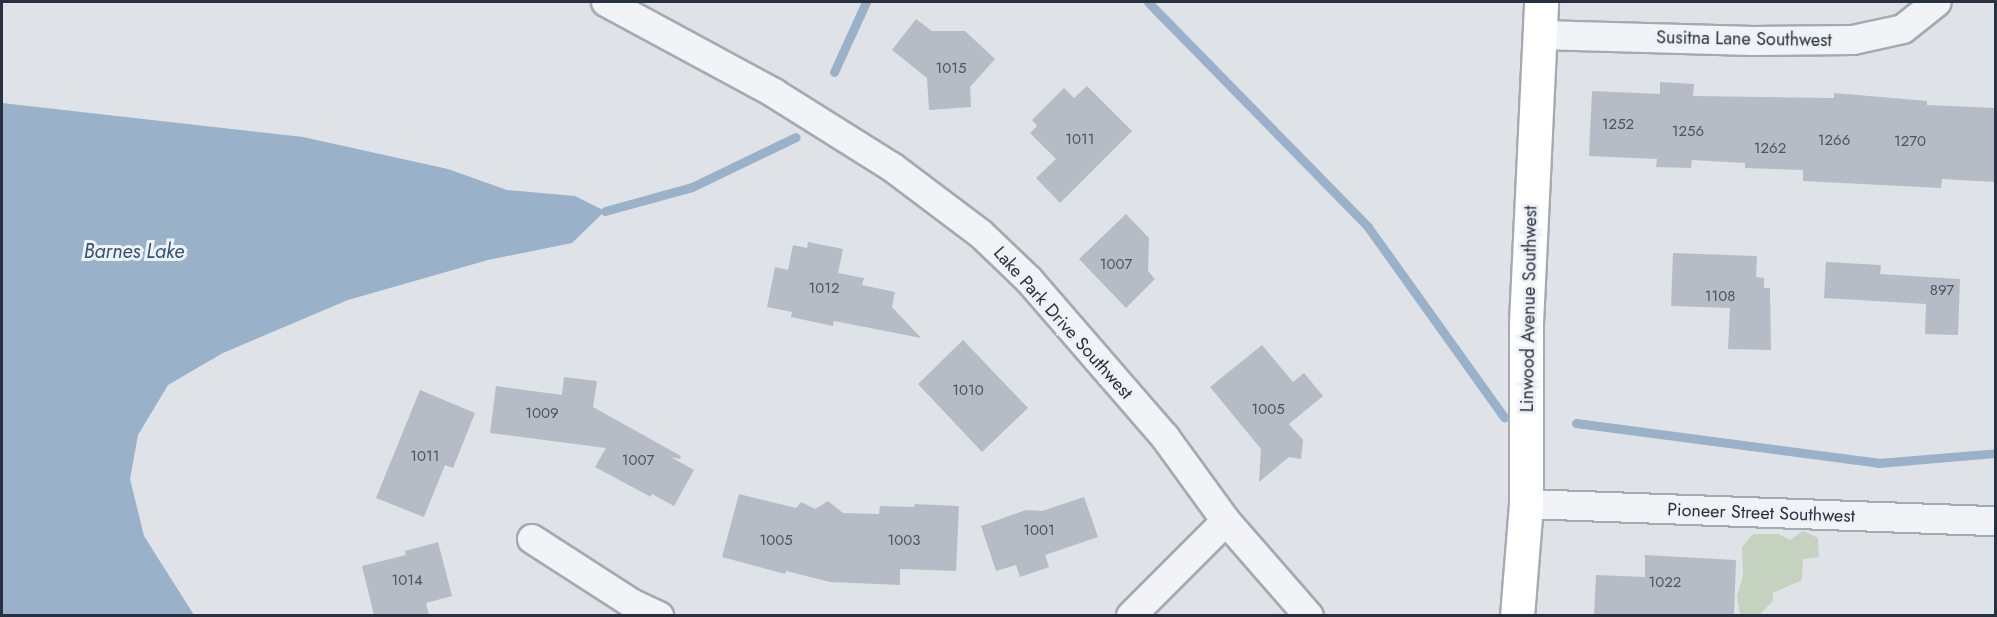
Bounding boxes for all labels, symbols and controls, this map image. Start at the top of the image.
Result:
street label: Susitna Lane Southwest [1656,27,1832,51]
house number: 1015 [936,60,966,78]
house number: 1252 [1602,116,1634,134]
house number: 1256 [1672,123,1704,141]
house number: 1011 [1065,131,1095,149]
house number: 1266 [1818,132,1850,150]
house number: 1270 [1894,133,1926,151]
house number: 1262 [1754,140,1786,158]
street label: Linwood Avenue Southwest [1516,206,1542,412]
water label: Barnes Lake [84,239,184,263]
street label: Lake Park Drive Southwest [989,242,1137,404]
house number: 1007 [1100,256,1132,274]
house number: 1012 [808,280,840,298]
house number: 897 [1930,282,1954,300]
house number: 1108 [1705,288,1735,306]
house number: 1010 [952,382,984,400]
house number: 1005 [1251,401,1285,419]
house number: 1009 [525,405,559,423]
house number: 1011 [410,448,440,466]
house number: 1007 [622,452,654,470]
street label: Pioneer Street Southwest [1667,499,1855,527]
house number: 1001 [1023,522,1055,540]
house number: 1005 [759,532,793,550]
house number: 1003 [888,532,920,550]
house number: 1014 [391,572,423,590]
house number: 1022 [1649,574,1681,592]

